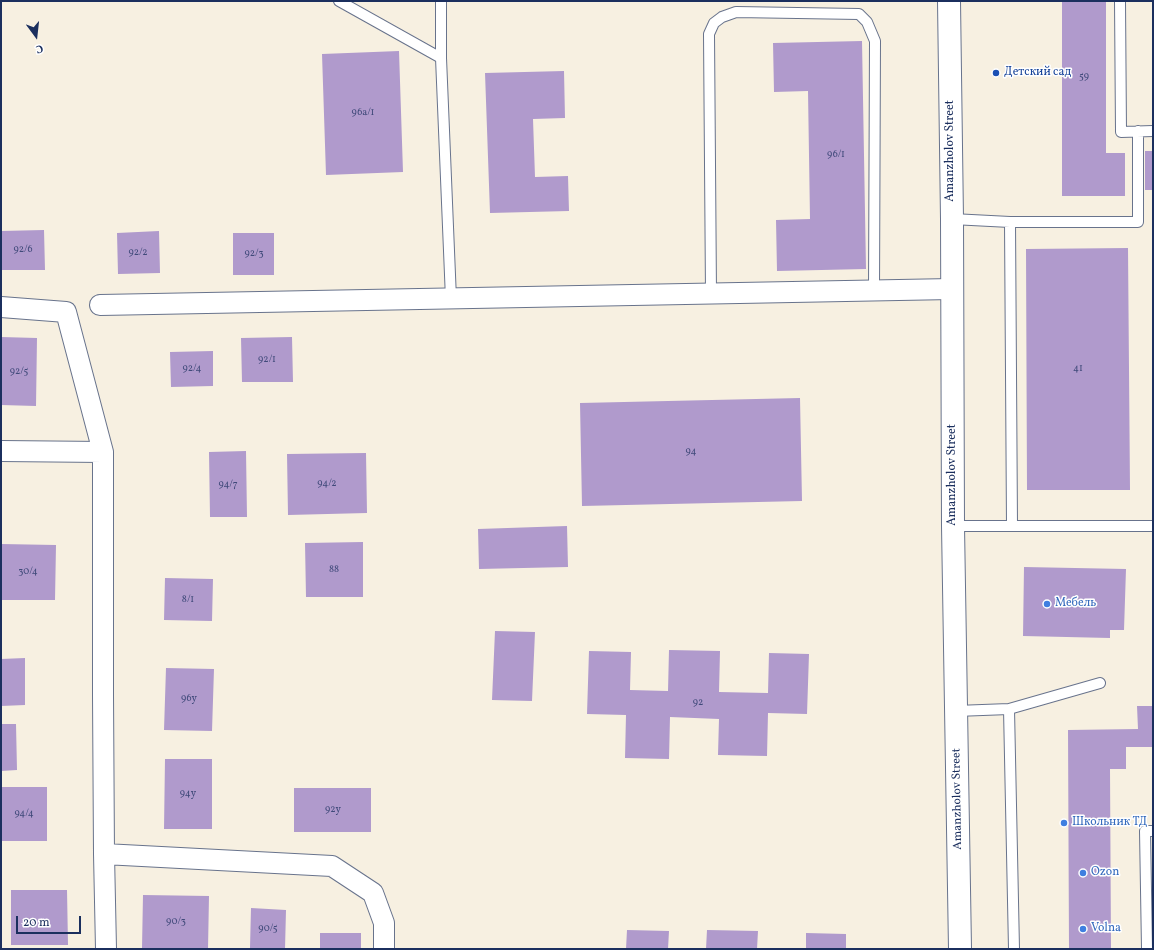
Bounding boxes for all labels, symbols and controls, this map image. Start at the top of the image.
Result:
north arrow [16,16,56,56]
text: С [34,40,45,56]
place label: Детский сад [1004,66,1071,80]
marker: Детский сад [991,68,1001,78]
house number: 59 [1079,71,1089,83]
street label: Amanzholov Street [944,100,958,202]
house number: 96а/1 [352,107,374,119]
house number: 96/1 [827,149,845,161]
house number: 92/6 [14,244,32,256]
house number: 92/2 [128,247,148,259]
house number: 92/3 [244,248,264,260]
house number: 92/1 [258,354,276,366]
house number: 92/4 [183,363,201,375]
house number: 41 [1073,363,1083,375]
house number: 92/5 [10,366,28,378]
street label: Amanzholov Street [946,424,960,526]
house number: 94 [686,446,696,458]
house number: 94/2 [317,478,337,490]
house number: 94/7 [218,479,238,491]
house number: 88 [329,564,339,576]
house number: 30/4 [18,566,38,578]
house number: 8/1 [182,594,194,606]
place label: Мебель [1055,597,1096,611]
marker: Мебель [1042,599,1052,609]
house number: 96у [181,693,197,705]
house number: 92 [693,697,703,709]
street label: Amanzholov Street [950,748,966,850]
house number: 94у [180,788,196,800]
house number: 92у [325,804,341,816]
house number: 94/4 [14,808,34,820]
place label: Школьник ТД [1072,816,1147,830]
marker: Школьник ТД [1059,818,1069,828]
place label: Ozon [1091,866,1119,880]
marker: Ozon [1078,868,1088,878]
scale bar [18,908,83,934]
text: 20 m [23,915,50,931]
house number: 90/3 [166,916,186,928]
place label: Volna [1091,922,1121,936]
house number: 90/5 [258,923,278,935]
marker: Volna [1078,924,1088,934]

